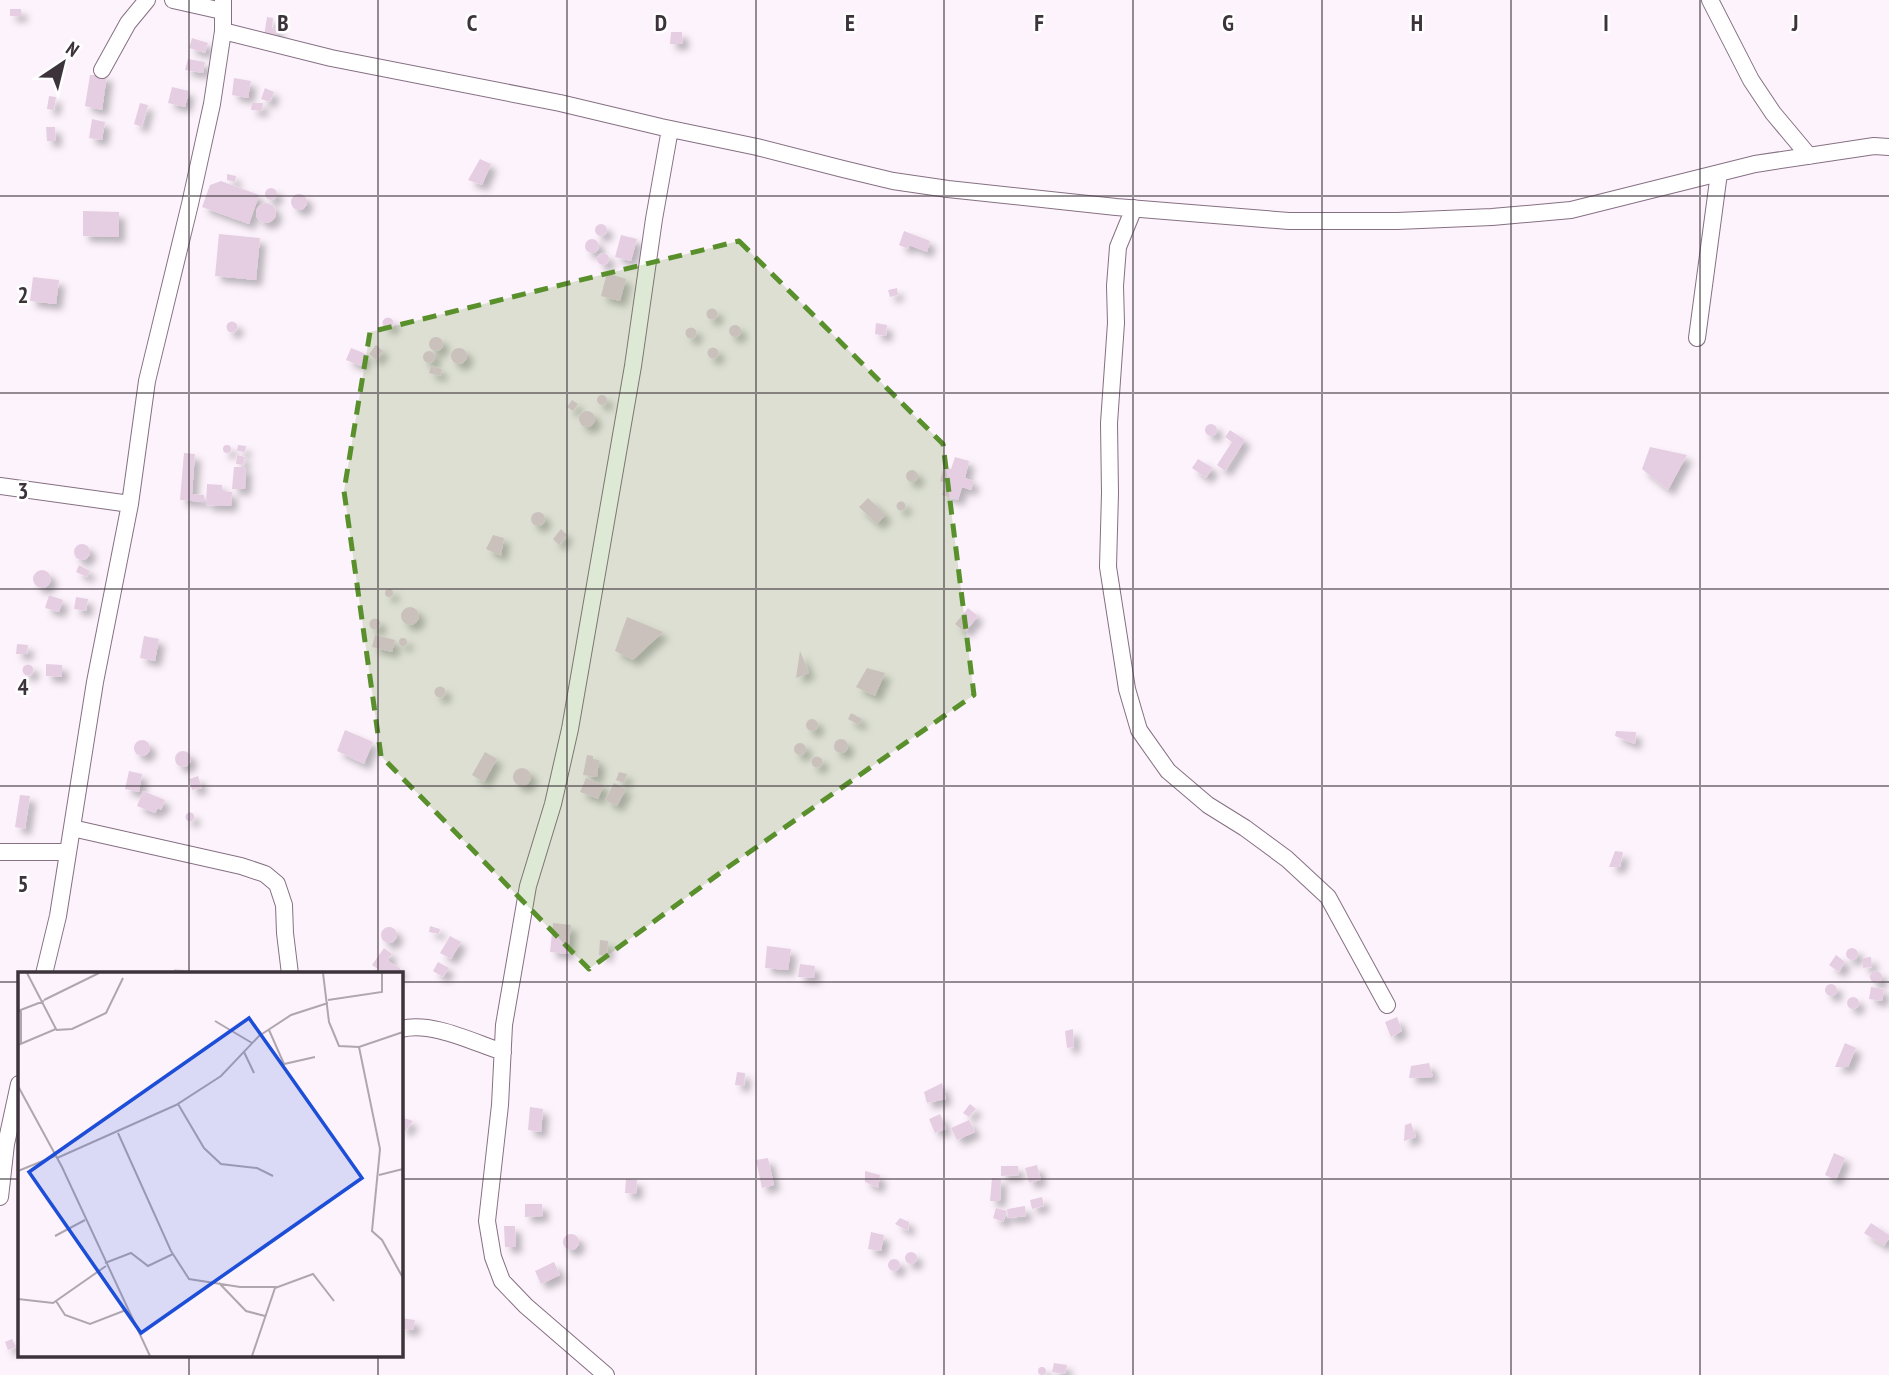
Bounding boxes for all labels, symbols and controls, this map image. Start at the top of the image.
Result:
text: B [277,8,289,37]
text: C [467,8,478,37]
text: D [655,8,667,37]
text: E [845,8,855,37]
text: F [1034,8,1044,37]
text: G [1222,8,1234,37]
text: H [1411,8,1423,37]
text: I [1603,8,1609,37]
text: J [1791,8,1798,37]
north arrow [28,28,98,98]
text: N [62,36,84,62]
text: 2 [18,280,29,309]
text: 3 [18,476,29,505]
text: 4 [18,672,29,701]
text: 5 [18,869,29,898]
inset map [18,972,402,1358]

